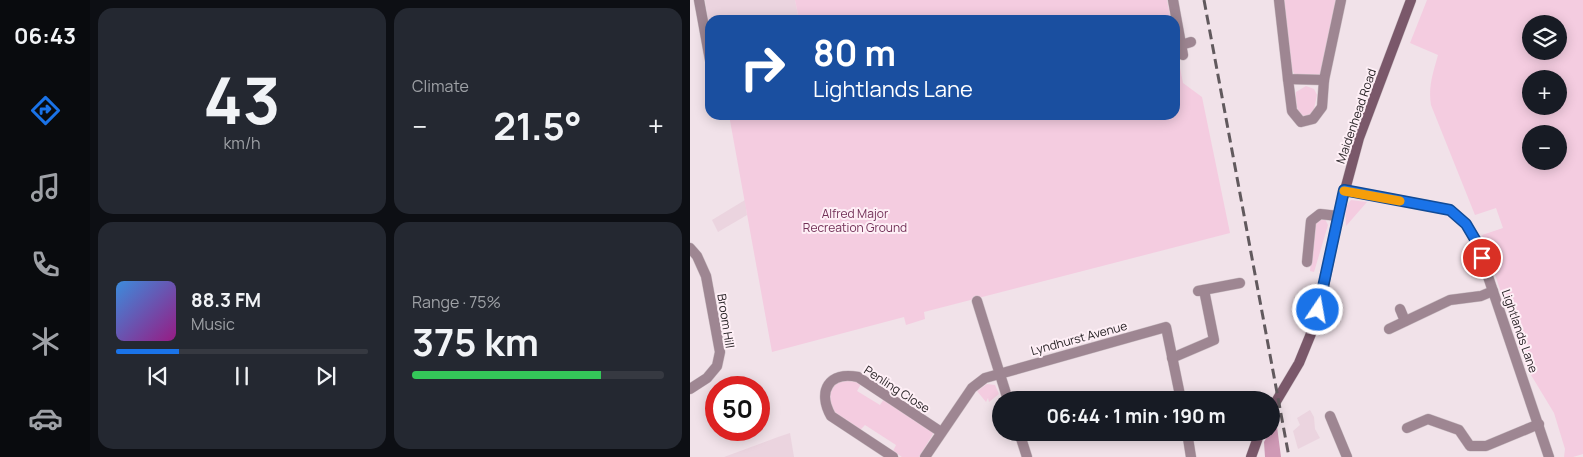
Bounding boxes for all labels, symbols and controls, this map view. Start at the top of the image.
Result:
map controls [1522,15,1567,170]
button: layers [1522,15,1567,60]
text: 06:43 [14,21,76,51]
text: 80 m [813,29,896,77]
icon: right [730,35,795,100]
text: 43 [203,55,281,144]
street label: Maidenhead Road [1332,66,1380,166]
button: + [1522,70,1567,115]
text: Lightlands Lane [813,74,973,104]
text: Climate [412,75,469,97]
icon: directions [28,93,63,128]
text: 21.5° [493,99,582,151]
text: − [412,107,427,145]
text: + [648,107,664,145]
button: − [1522,125,1567,170]
text: km/h [223,132,261,154]
icon: music [28,170,63,205]
park label: Alfred Major Recreation Ground [803,205,907,236]
pin [1461,237,1503,279]
icon: arrive [1468,244,1496,272]
icon: phone [28,247,63,282]
position arrow [1291,283,1343,335]
text: 88.3 FM [191,287,261,313]
street label: Lightlands Lane [1498,287,1542,375]
text: Range · 75% [412,291,501,313]
street label: Broom Hill [713,293,739,349]
text: Music [191,313,235,335]
text: 375 km [412,315,539,367]
street label: Lyndhurst Avenue [1029,317,1129,359]
icon: climate [28,324,63,359]
street label: Penling Close [861,361,933,417]
icon: previous [144,362,172,390]
icon: pause [228,362,256,390]
icon: next [312,362,340,390]
speed limit sign: 50 [705,376,770,441]
icon: car [28,401,63,436]
text: 06:44 · 1 min · 190 m [1047,403,1225,429]

